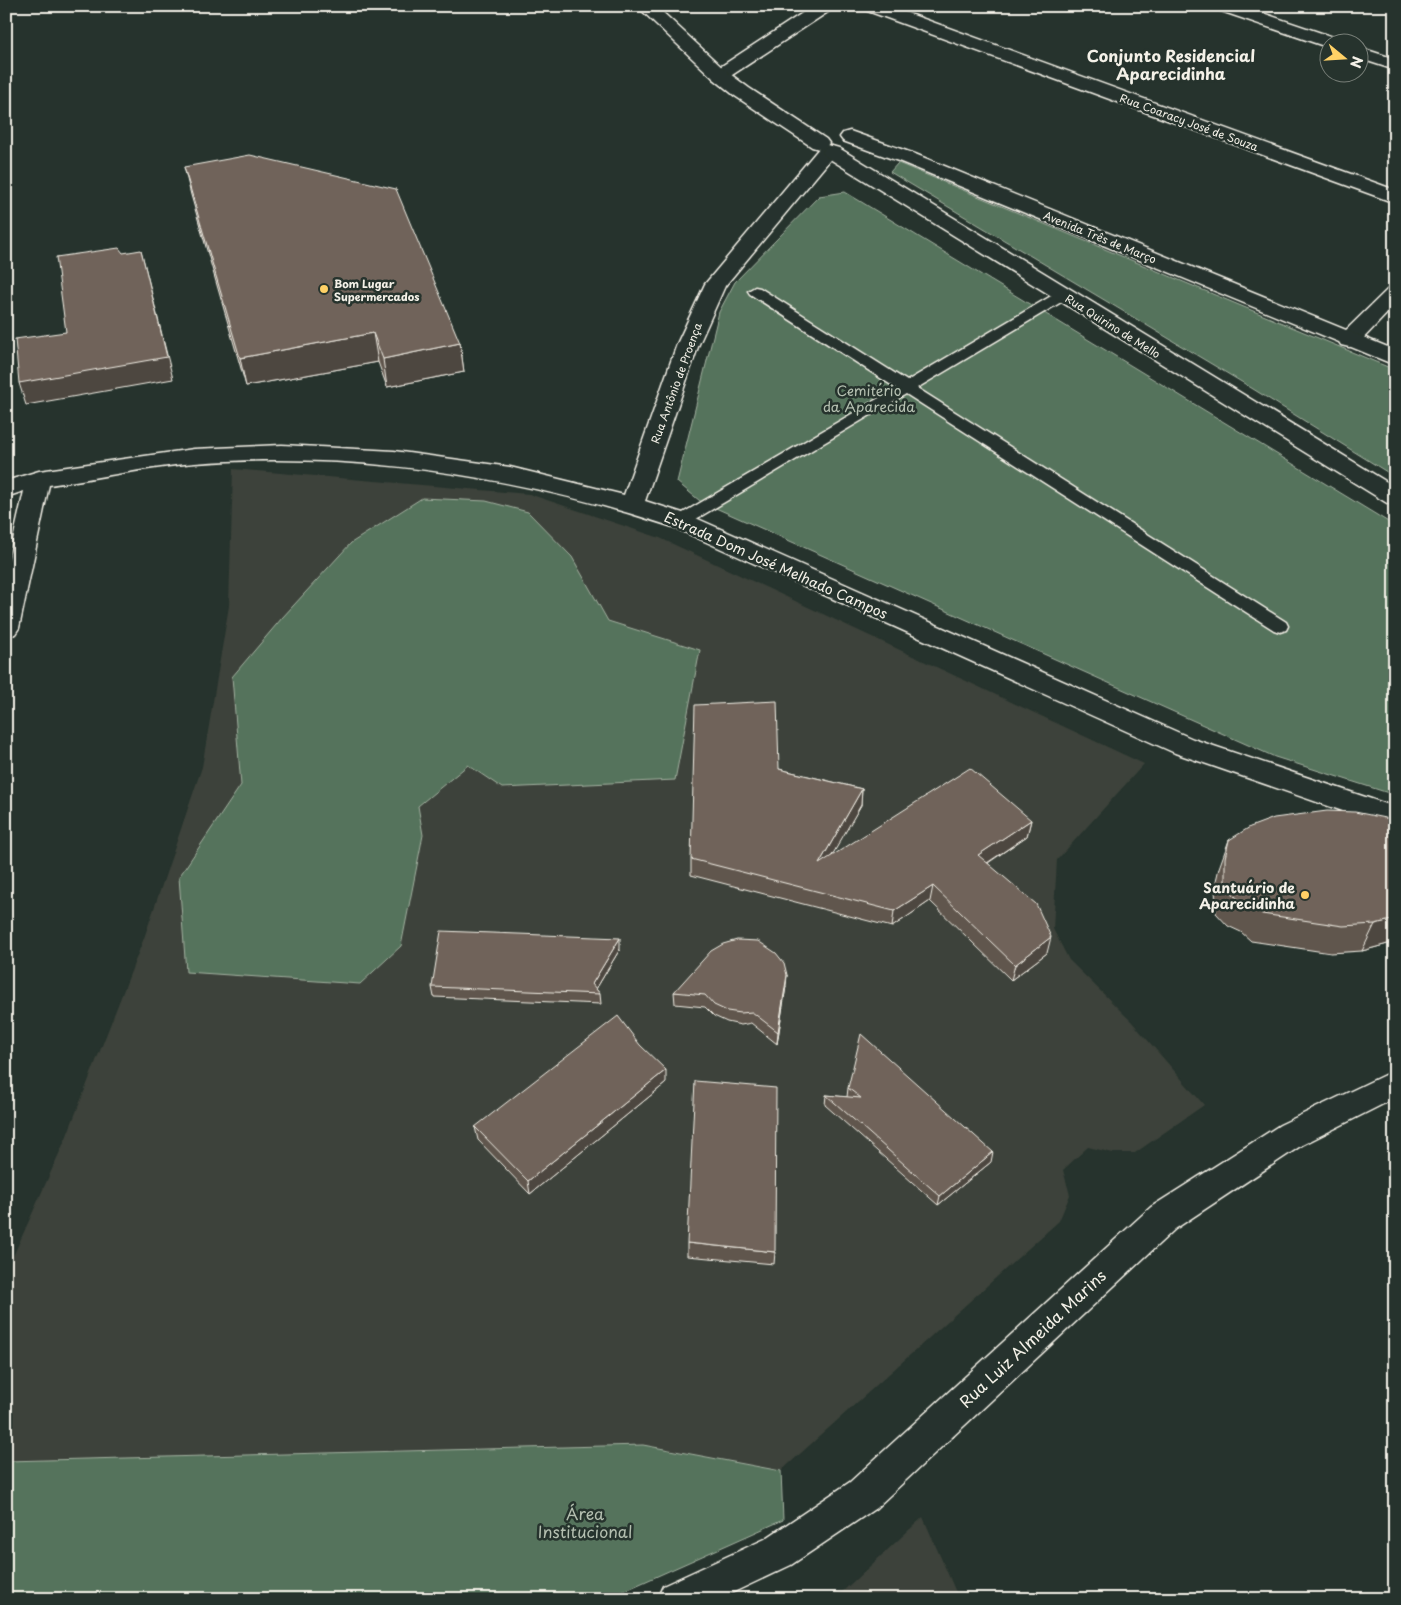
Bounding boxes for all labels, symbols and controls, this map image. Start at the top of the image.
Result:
north arrow [1318,32,1368,82]
district label: Conjunto Residencial Aparecidinha [1087,43,1255,85]
text: N [1345,54,1369,71]
street label: Rua Coaracy José de Souza [1117,89,1261,155]
street label: Avenida Três de Março [1041,207,1159,267]
place label: Bom Lugar Supermercados [334,275,419,305]
marker: Bom Lugar Supermercados [318,283,330,295]
street label: Rua Quirino de Mello [1062,290,1164,362]
street label: Rua Antônio de Proença [646,320,706,446]
park label: Cemitério da Aparecida [823,380,915,417]
street label: Estrada Dom José Melhado Campos [661,506,891,624]
place label: Santuário de Aparecidinha [1199,877,1296,914]
marker: Santuário de Aparecidinha [1299,889,1311,901]
street label: Rua Luiz Almeida Marins [953,1263,1111,1413]
park label: Área Institucional [538,1501,632,1543]

